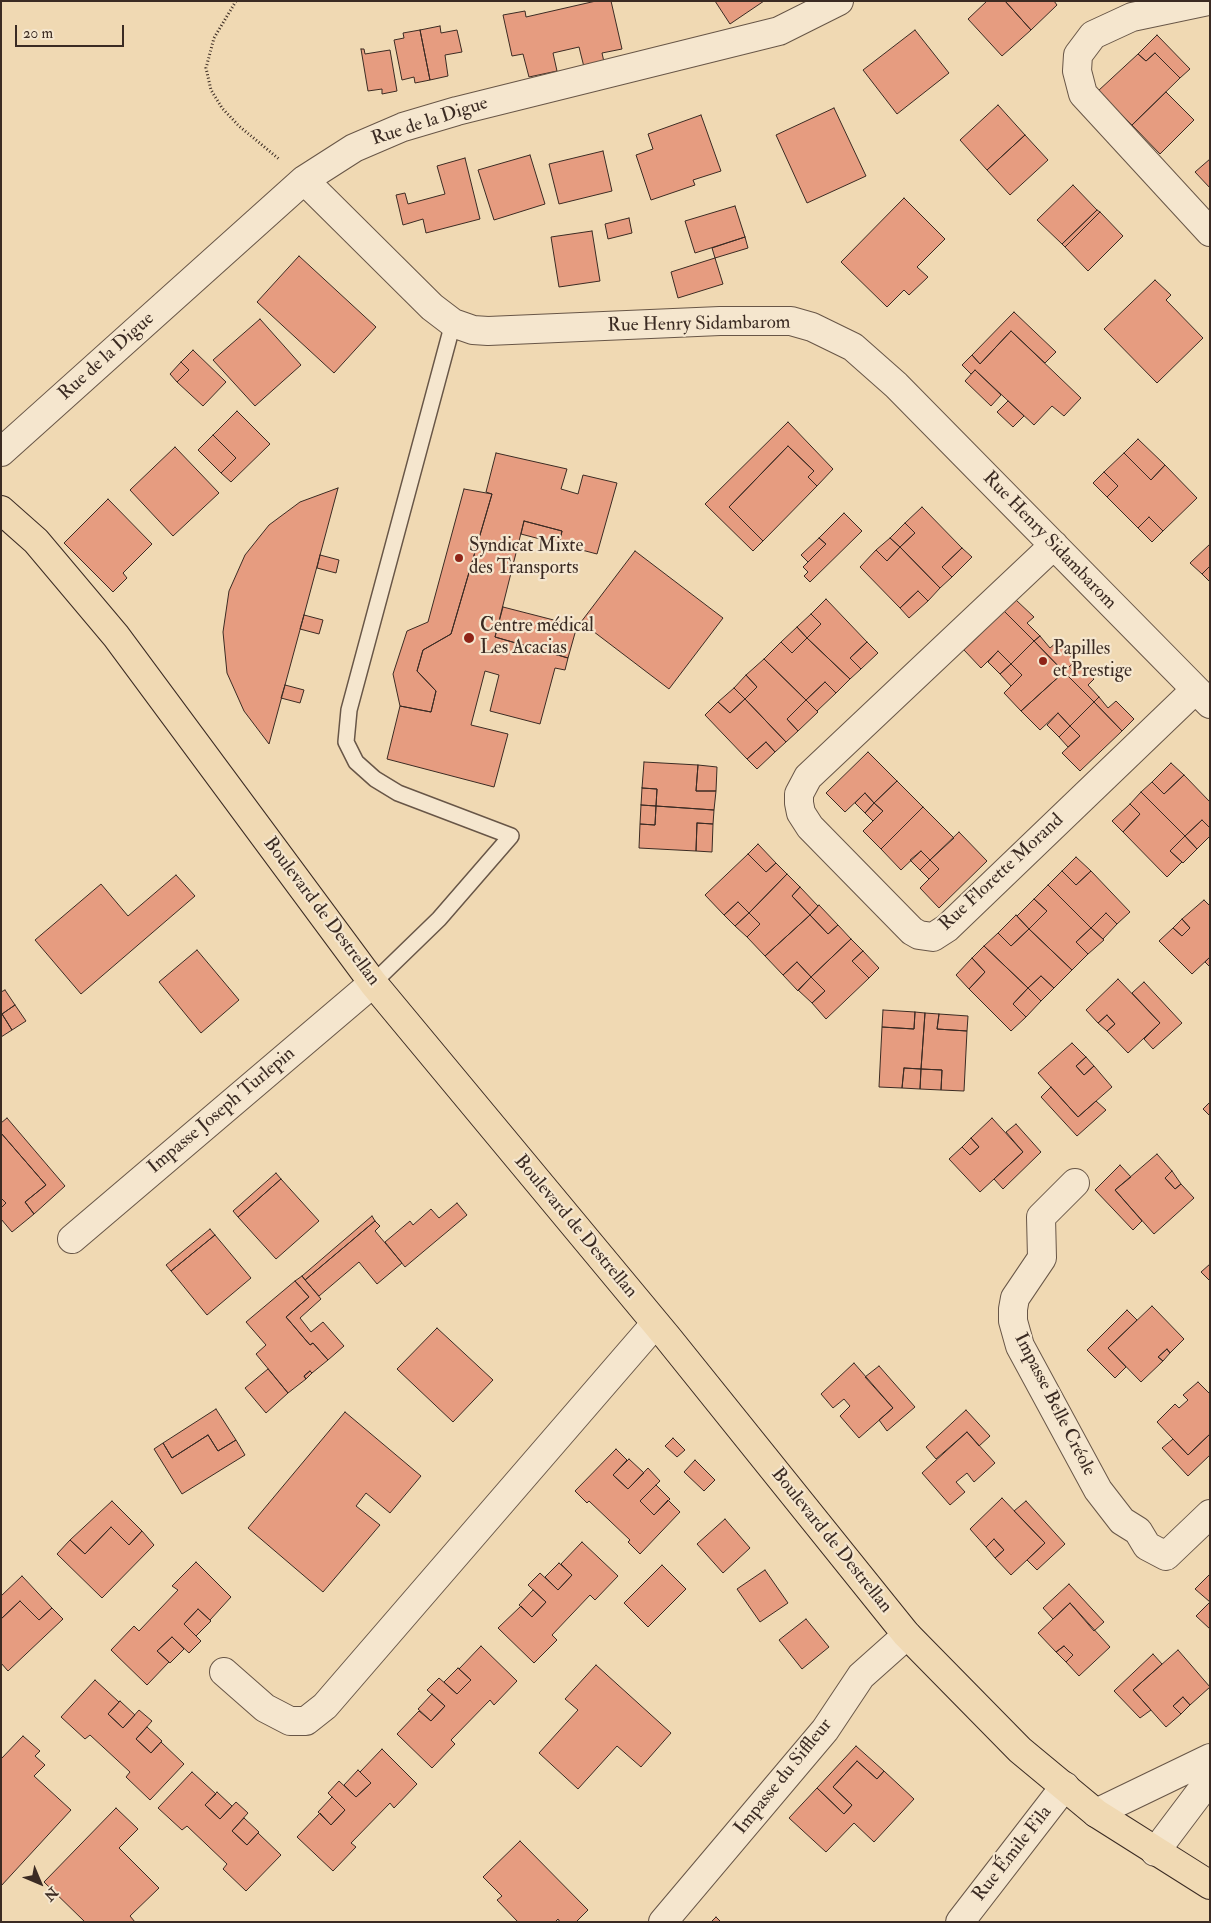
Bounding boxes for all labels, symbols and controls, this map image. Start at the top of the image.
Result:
scale bar [18,15,126,47]
text: 20 m [23,24,53,43]
street label: Rue de la Digue [369,92,491,152]
street label: Rue de la Digue [54,308,160,406]
street label: Rue Henry Sidambarom [607,312,791,338]
street label: Rue Henry Sidambarom [977,467,1121,615]
place label: Syndicat Mixte des Transports [469,536,583,580]
marker: Syndicat Mixte des Transports [453,552,465,564]
place label: Centre médical Les Acacias [480,616,594,660]
marker: Centre médical Les Acacias [462,631,476,645]
place label: Papilles et Prestige [1053,639,1132,683]
marker: Papilles et Prestige [1037,655,1049,667]
street label: Rue Florette Morand [935,810,1069,936]
street label: Boulevard de Destrellan [258,833,384,991]
street label: Impasse Joseph Turlepin [144,1043,300,1179]
street label: Boulevard de Destrellan [508,1151,642,1303]
street label: Impasse Belle Créole [1008,1330,1100,1480]
street label: Boulevard de Destrellan [765,1464,897,1618]
street label: Impasse du Siffleur [730,1714,838,1840]
street label: Rue Émile Fila [969,1802,1057,1906]
north arrow [15,1858,65,1908]
text: N [41,1884,61,1904]

